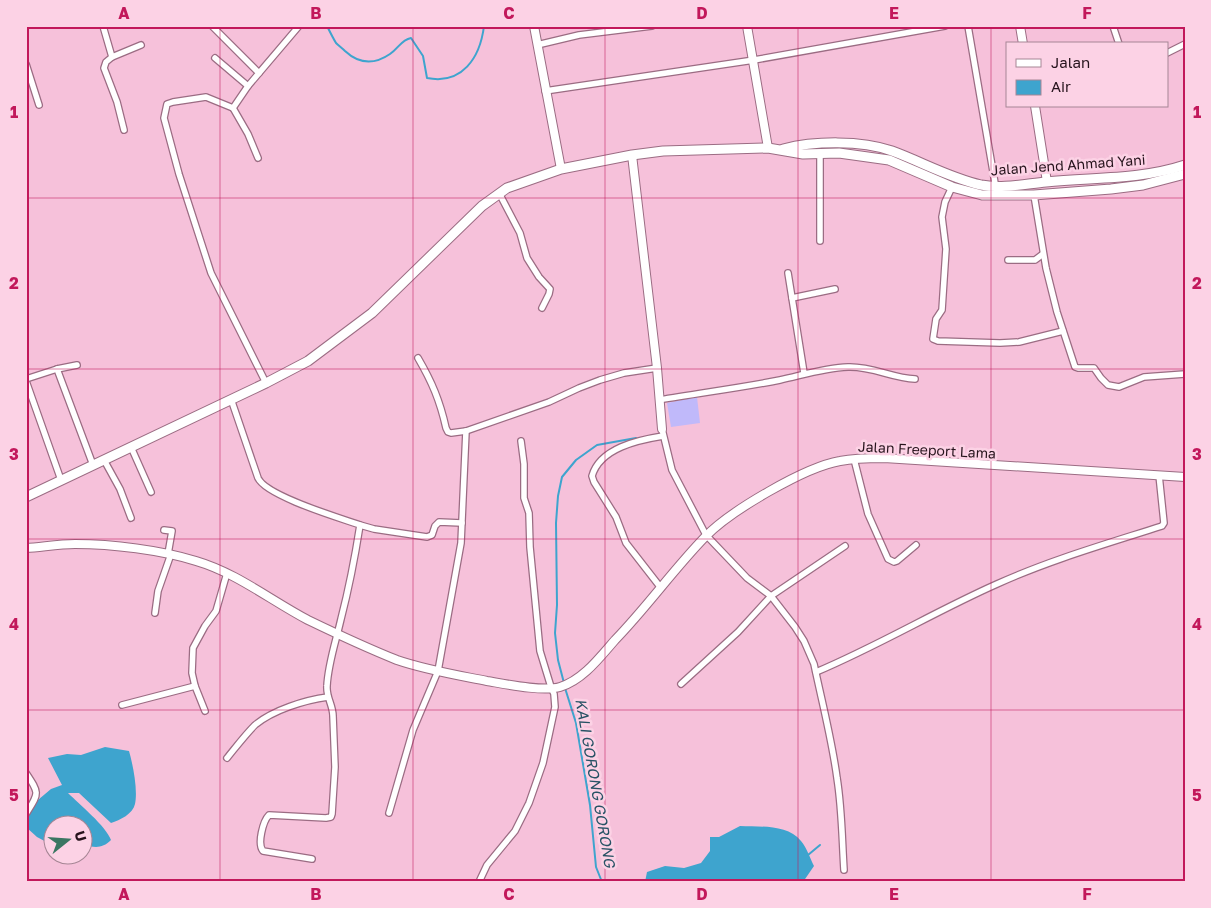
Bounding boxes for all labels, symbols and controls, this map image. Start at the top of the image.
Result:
text: A [118,3,130,23]
text: B [310,3,322,23]
text: C [503,3,515,23]
text: D [696,3,708,23]
text: E [889,3,899,23]
text: F [1082,3,1092,23]
legend [1006,42,1168,108]
text: Jalan [1051,53,1090,71]
text: Air [1051,77,1071,95]
text: 1 [10,102,18,122]
text: 1 [1193,102,1201,122]
street label: Jalan Jend Ahmad Yani [990,151,1146,178]
text: 2 [9,273,19,293]
text: 2 [1192,273,1202,293]
street label: Jalan Freeport Lama [858,437,997,462]
text: 3 [9,444,19,464]
text: 3 [1192,444,1202,464]
text: 4 [9,614,19,634]
text: 4 [1192,614,1202,634]
water label: KALI GORONG GORONG [572,697,620,870]
text: 5 [9,785,19,805]
text: 5 [1192,785,1202,805]
north arrow [42,816,92,866]
text: U [71,829,91,843]
text: A [118,884,130,904]
text: B [310,884,322,904]
text: C [503,884,515,904]
text: D [696,884,708,904]
text: E [889,884,899,904]
text: F [1082,884,1092,904]

